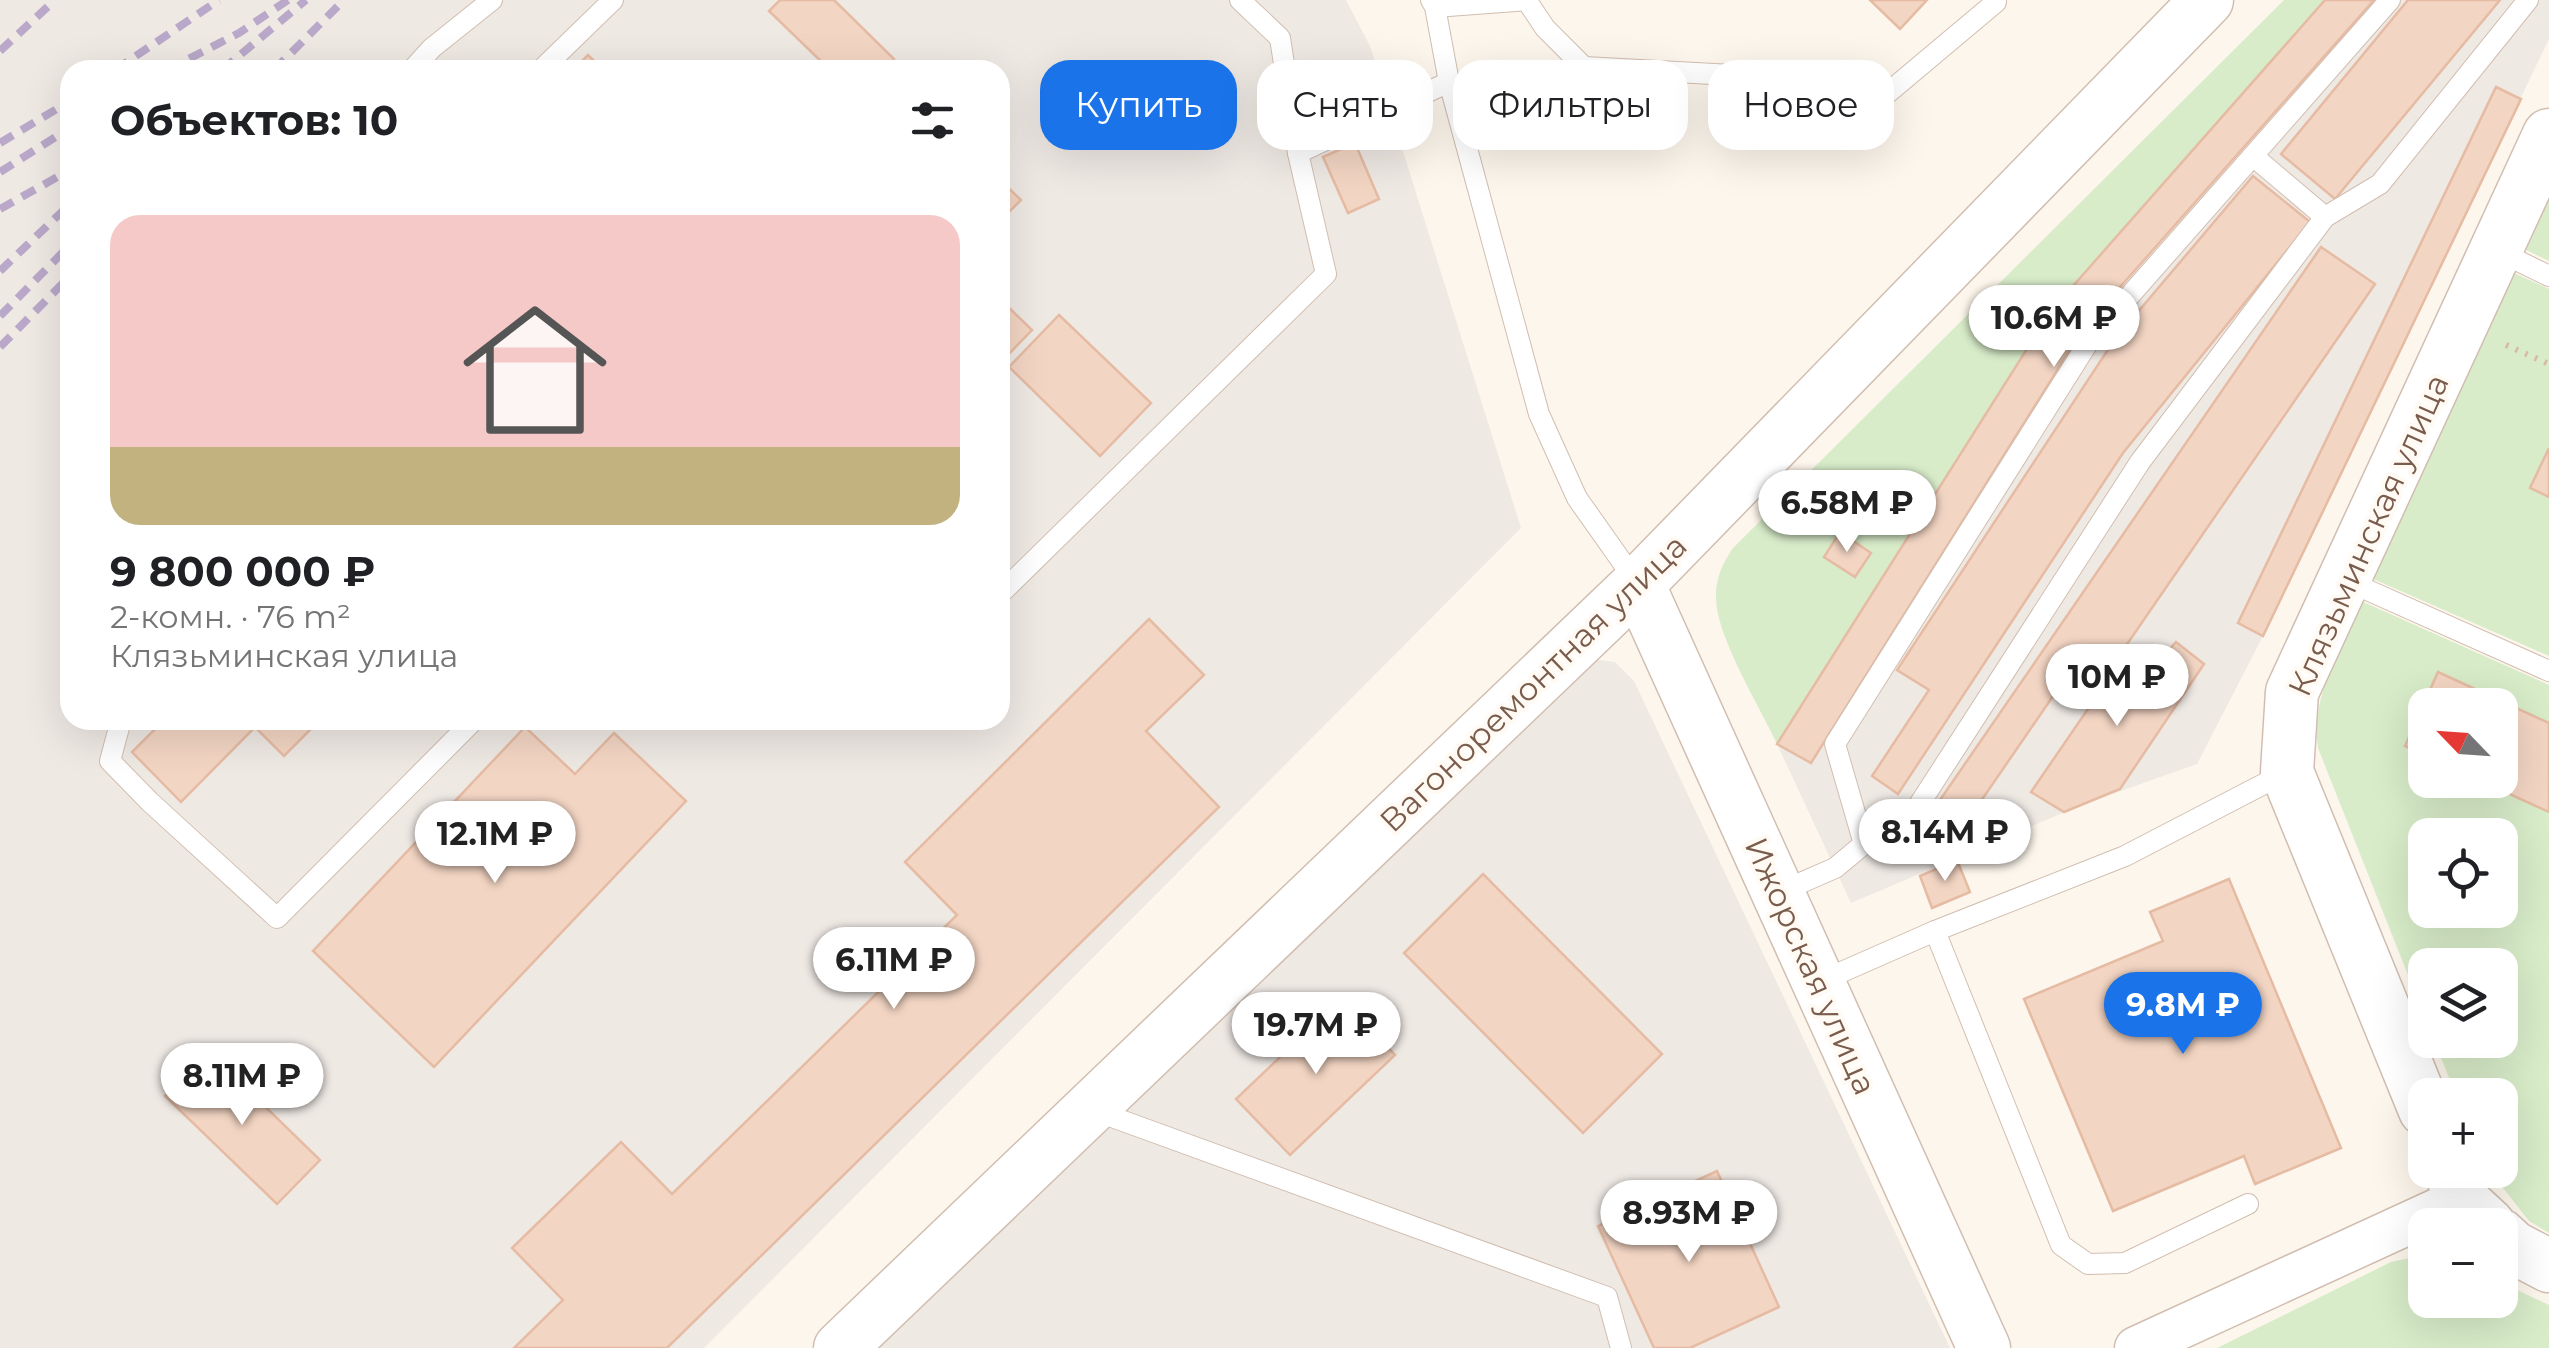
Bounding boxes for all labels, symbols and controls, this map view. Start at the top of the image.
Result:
chip: Купить [1040,60,1237,150]
chip: Снять [1257,60,1433,150]
chip: Фильтры [1453,60,1688,150]
chip: Новое [1708,60,1894,150]
icon: filters [905,93,960,148]
text: Объектов: 10 [110,94,398,146]
icon: home [445,280,625,460]
pin: 10.6M ₽ [1962,285,2146,370]
text: 10.6M ₽ [1991,298,2117,337]
street label: Клязьминская улица [2279,368,2457,702]
pin: 6.58M ₽ [1755,470,1939,555]
text: 6.58M ₽ [1780,483,1914,522]
street label: Вагоноремонтная улица [1371,526,1695,840]
text: 9 800 000 ₽ [110,545,375,597]
text: 2-комн. · 76 m² [110,597,351,636]
text: Клязьминская улица [110,636,458,675]
pin: 10M ₽ [2047,644,2187,729]
text: 10M ₽ [2068,657,2166,696]
north arrow [2408,688,2518,798]
map controls [2408,688,2518,1318]
pin: 8.14M ₽ [1853,799,2037,884]
pin: 12.1M ₽ [403,801,587,886]
text: 8.14M ₽ [1881,812,2009,851]
text: 12.1M ₽ [437,814,553,853]
button: locate [2408,818,2518,928]
street label: Ижорская улица [1737,831,1885,1101]
pin: 6.11M ₽ [802,927,986,1012]
text: 6.11M ₽ [835,940,953,979]
button: layers [2408,948,2518,1058]
pin: 9.8M ₽ [2102,972,2264,1057]
text: 9.8M ₽ [2126,985,2240,1024]
pin: 19.7M ₽ [1224,992,1408,1077]
text: 19.7M ₽ [1254,1005,1378,1044]
pin: 8.11M ₽ [150,1043,334,1128]
text: 8.11M ₽ [183,1056,301,1095]
button: + [2408,1078,2518,1188]
pin: 8.93M ₽ [1597,1180,1781,1265]
text: 8.93M ₽ [1622,1193,1756,1232]
button: − [2408,1208,2518,1318]

